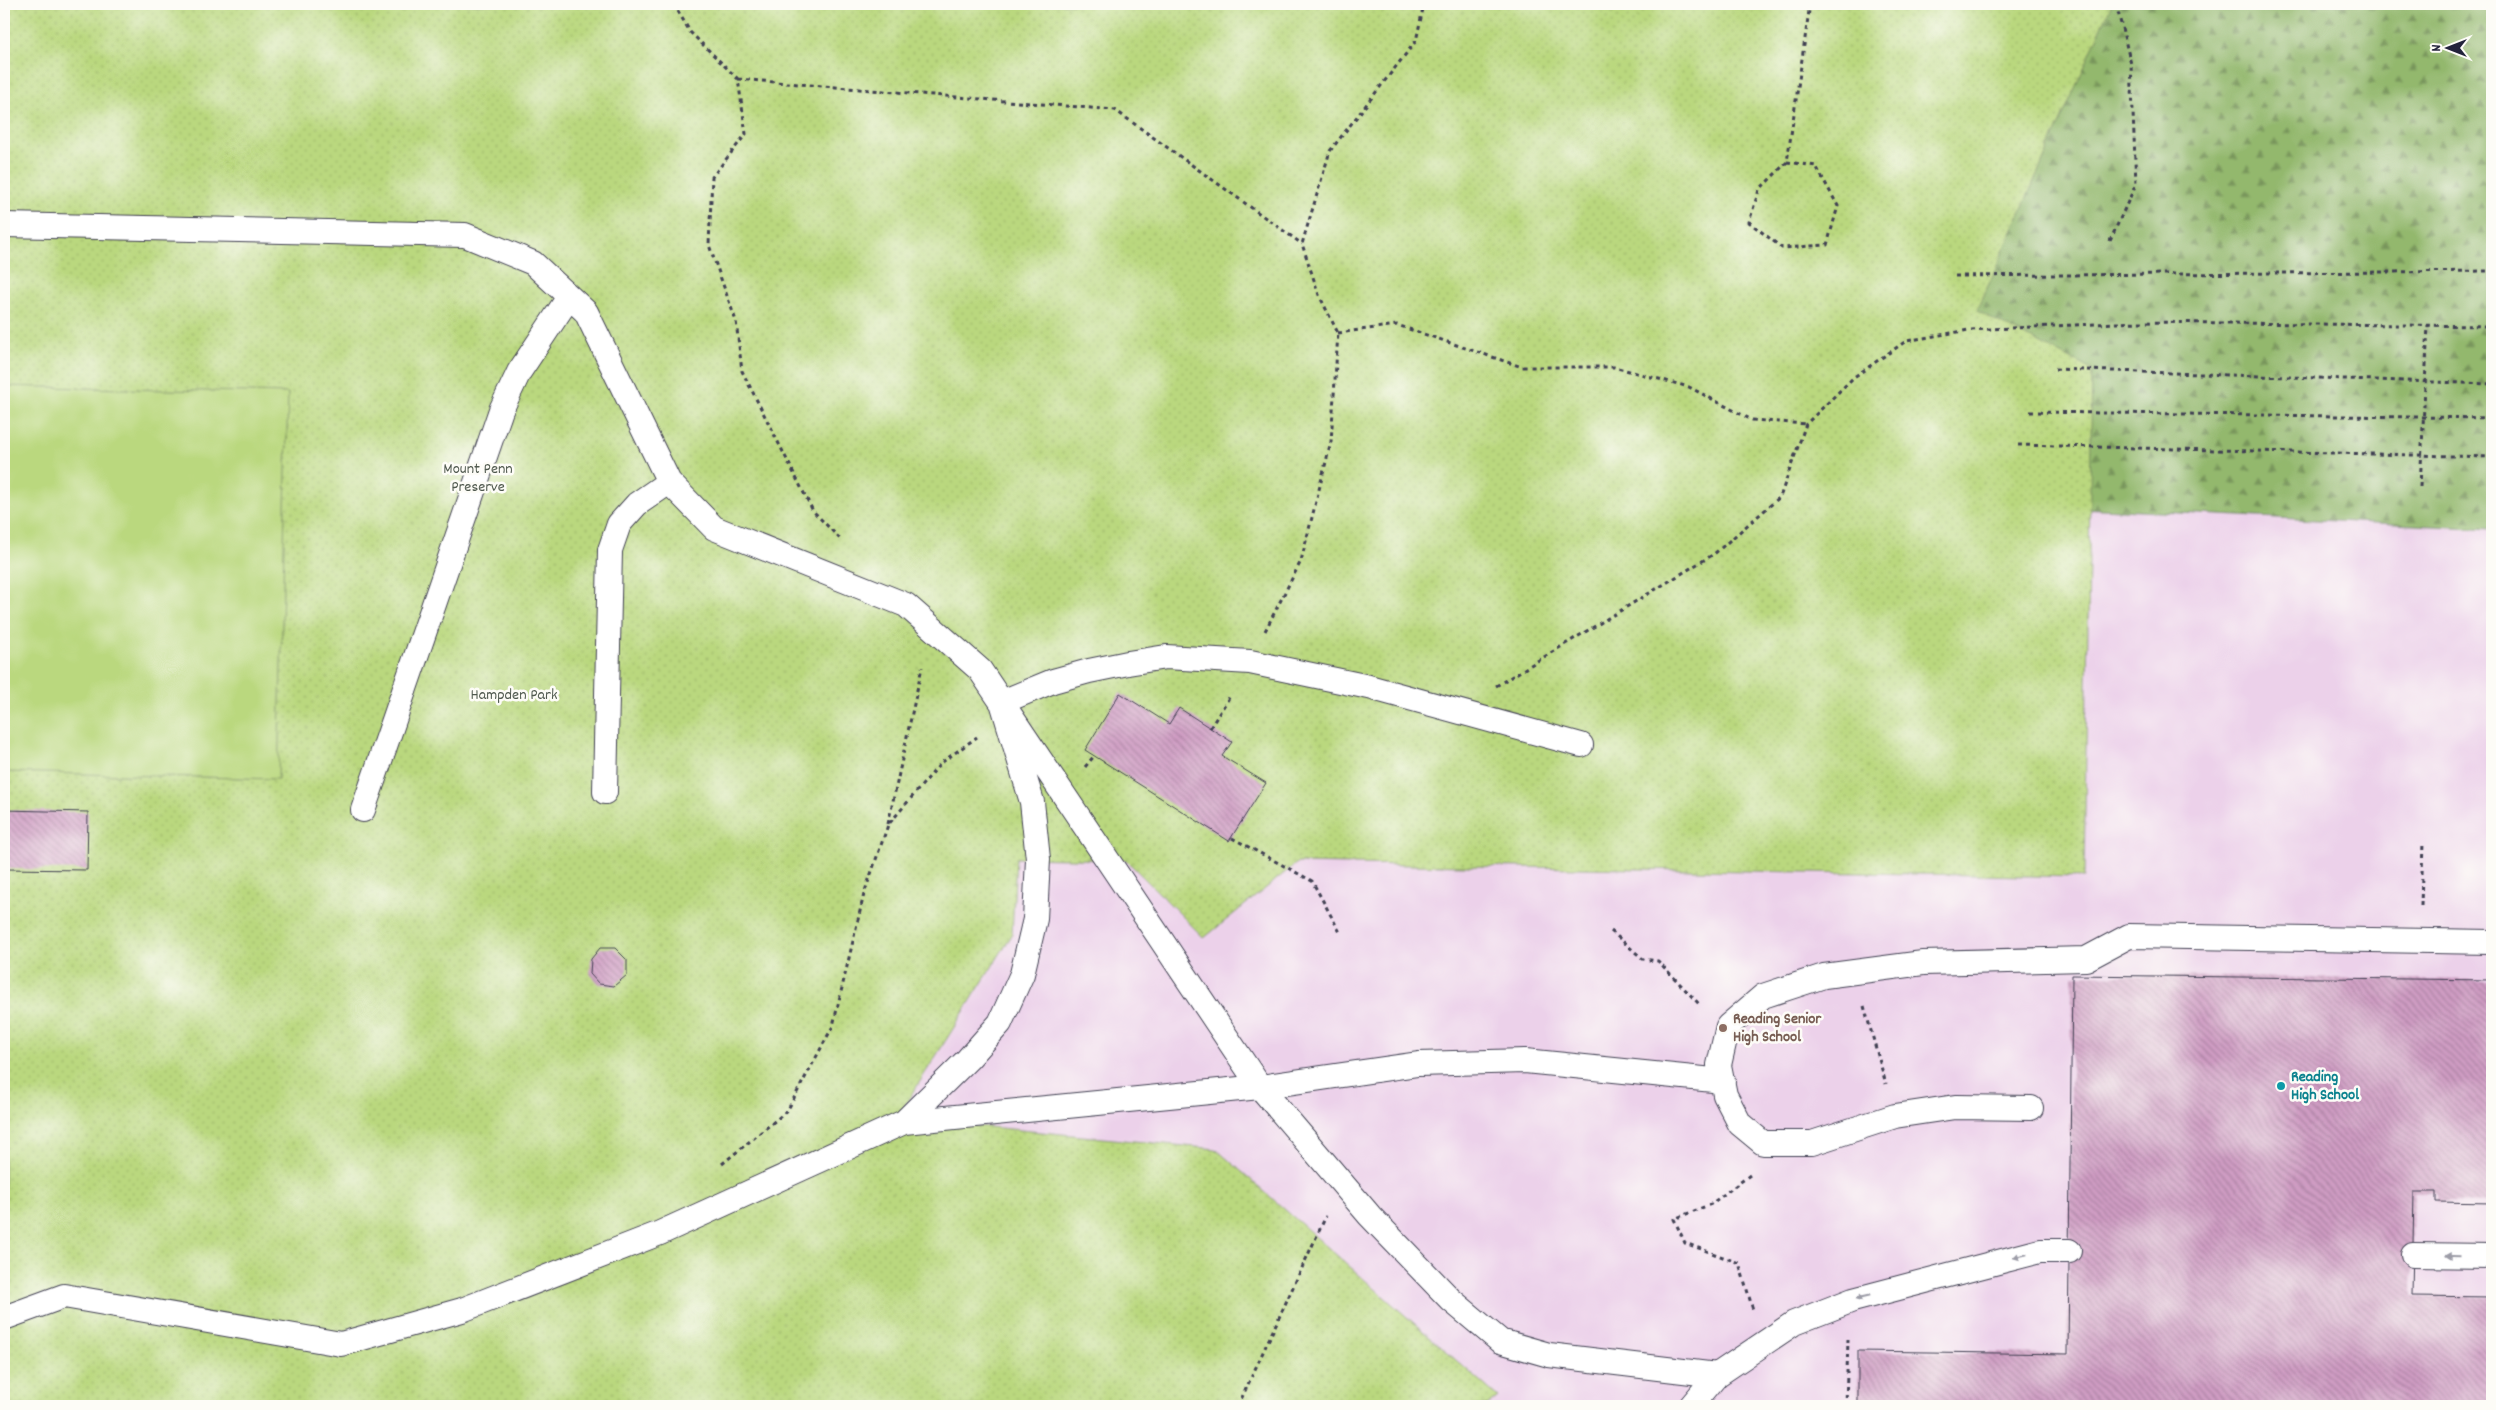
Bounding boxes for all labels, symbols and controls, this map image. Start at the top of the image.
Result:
north arrow [2424,22,2474,72]
text: N [2427,44,2447,51]
park label: Mount Penn Preserve [443,458,513,499]
park label: Hampden Park [471,684,557,707]
place label: Reading Senior High School [1733,1008,1822,1049]
marker: Reading Senior High School [1717,1022,1729,1034]
place label: Reading High School [2291,1066,2359,1107]
marker: Reading High School [2275,1080,2287,1092]
one-way arrow [2444,1251,2460,1259]
one-way arrow [2013,1253,2028,1261]
one-way arrow [1856,1293,1871,1301]

